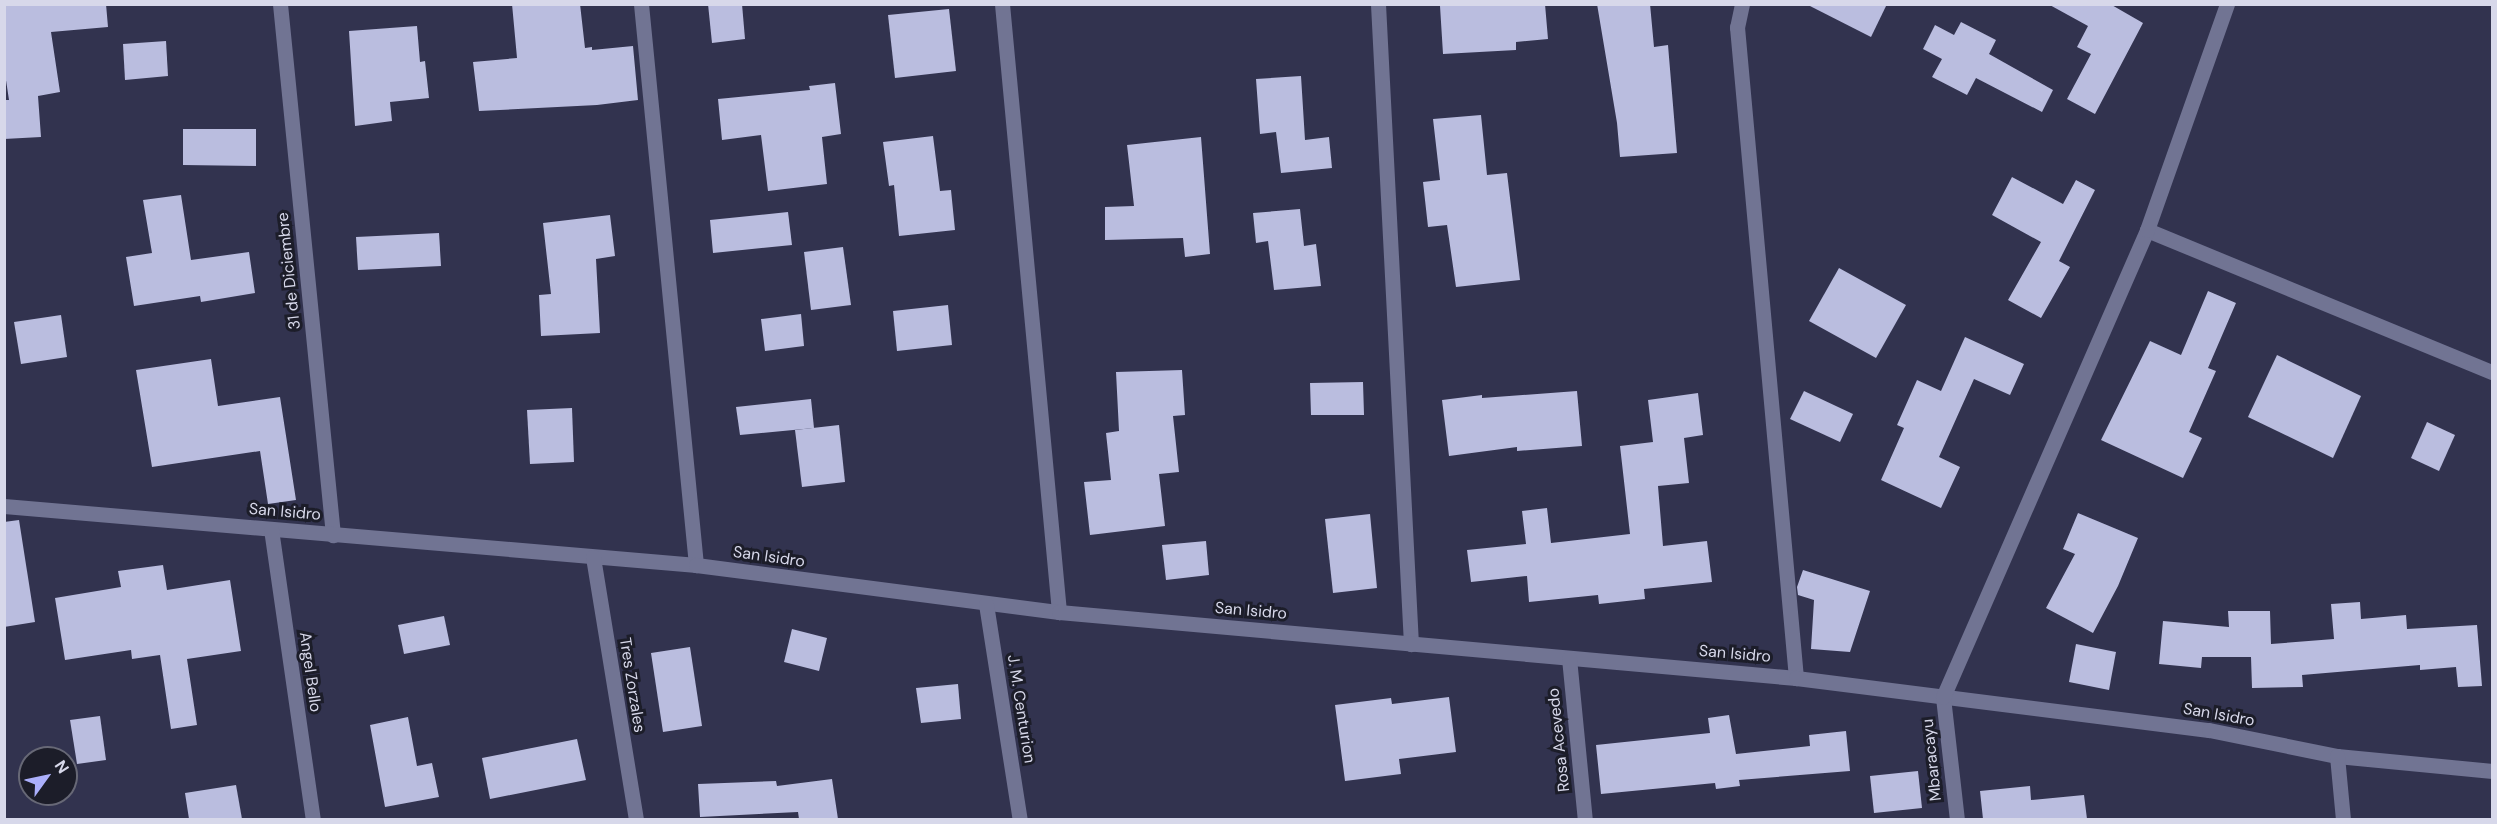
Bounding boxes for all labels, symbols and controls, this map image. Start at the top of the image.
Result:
street label: 31 de Diciembre [273,211,305,331]
street label: San Isidro [248,499,322,525]
street label: San Isidro [732,542,806,572]
street label: San Isidro [1214,598,1288,624]
street label: Angel Bello [295,631,325,713]
street label: Tres Zorzales [615,636,649,734]
street label: San Isidro [1698,641,1772,667]
street label: J. M. Centurion [1003,653,1039,765]
street label: Rosa Acevedo [1544,687,1574,793]
street label: San Isidro [2182,699,2256,731]
street label: Mbaracayu [1918,718,1946,802]
north arrow [18,746,78,806]
text: N [50,756,74,778]

